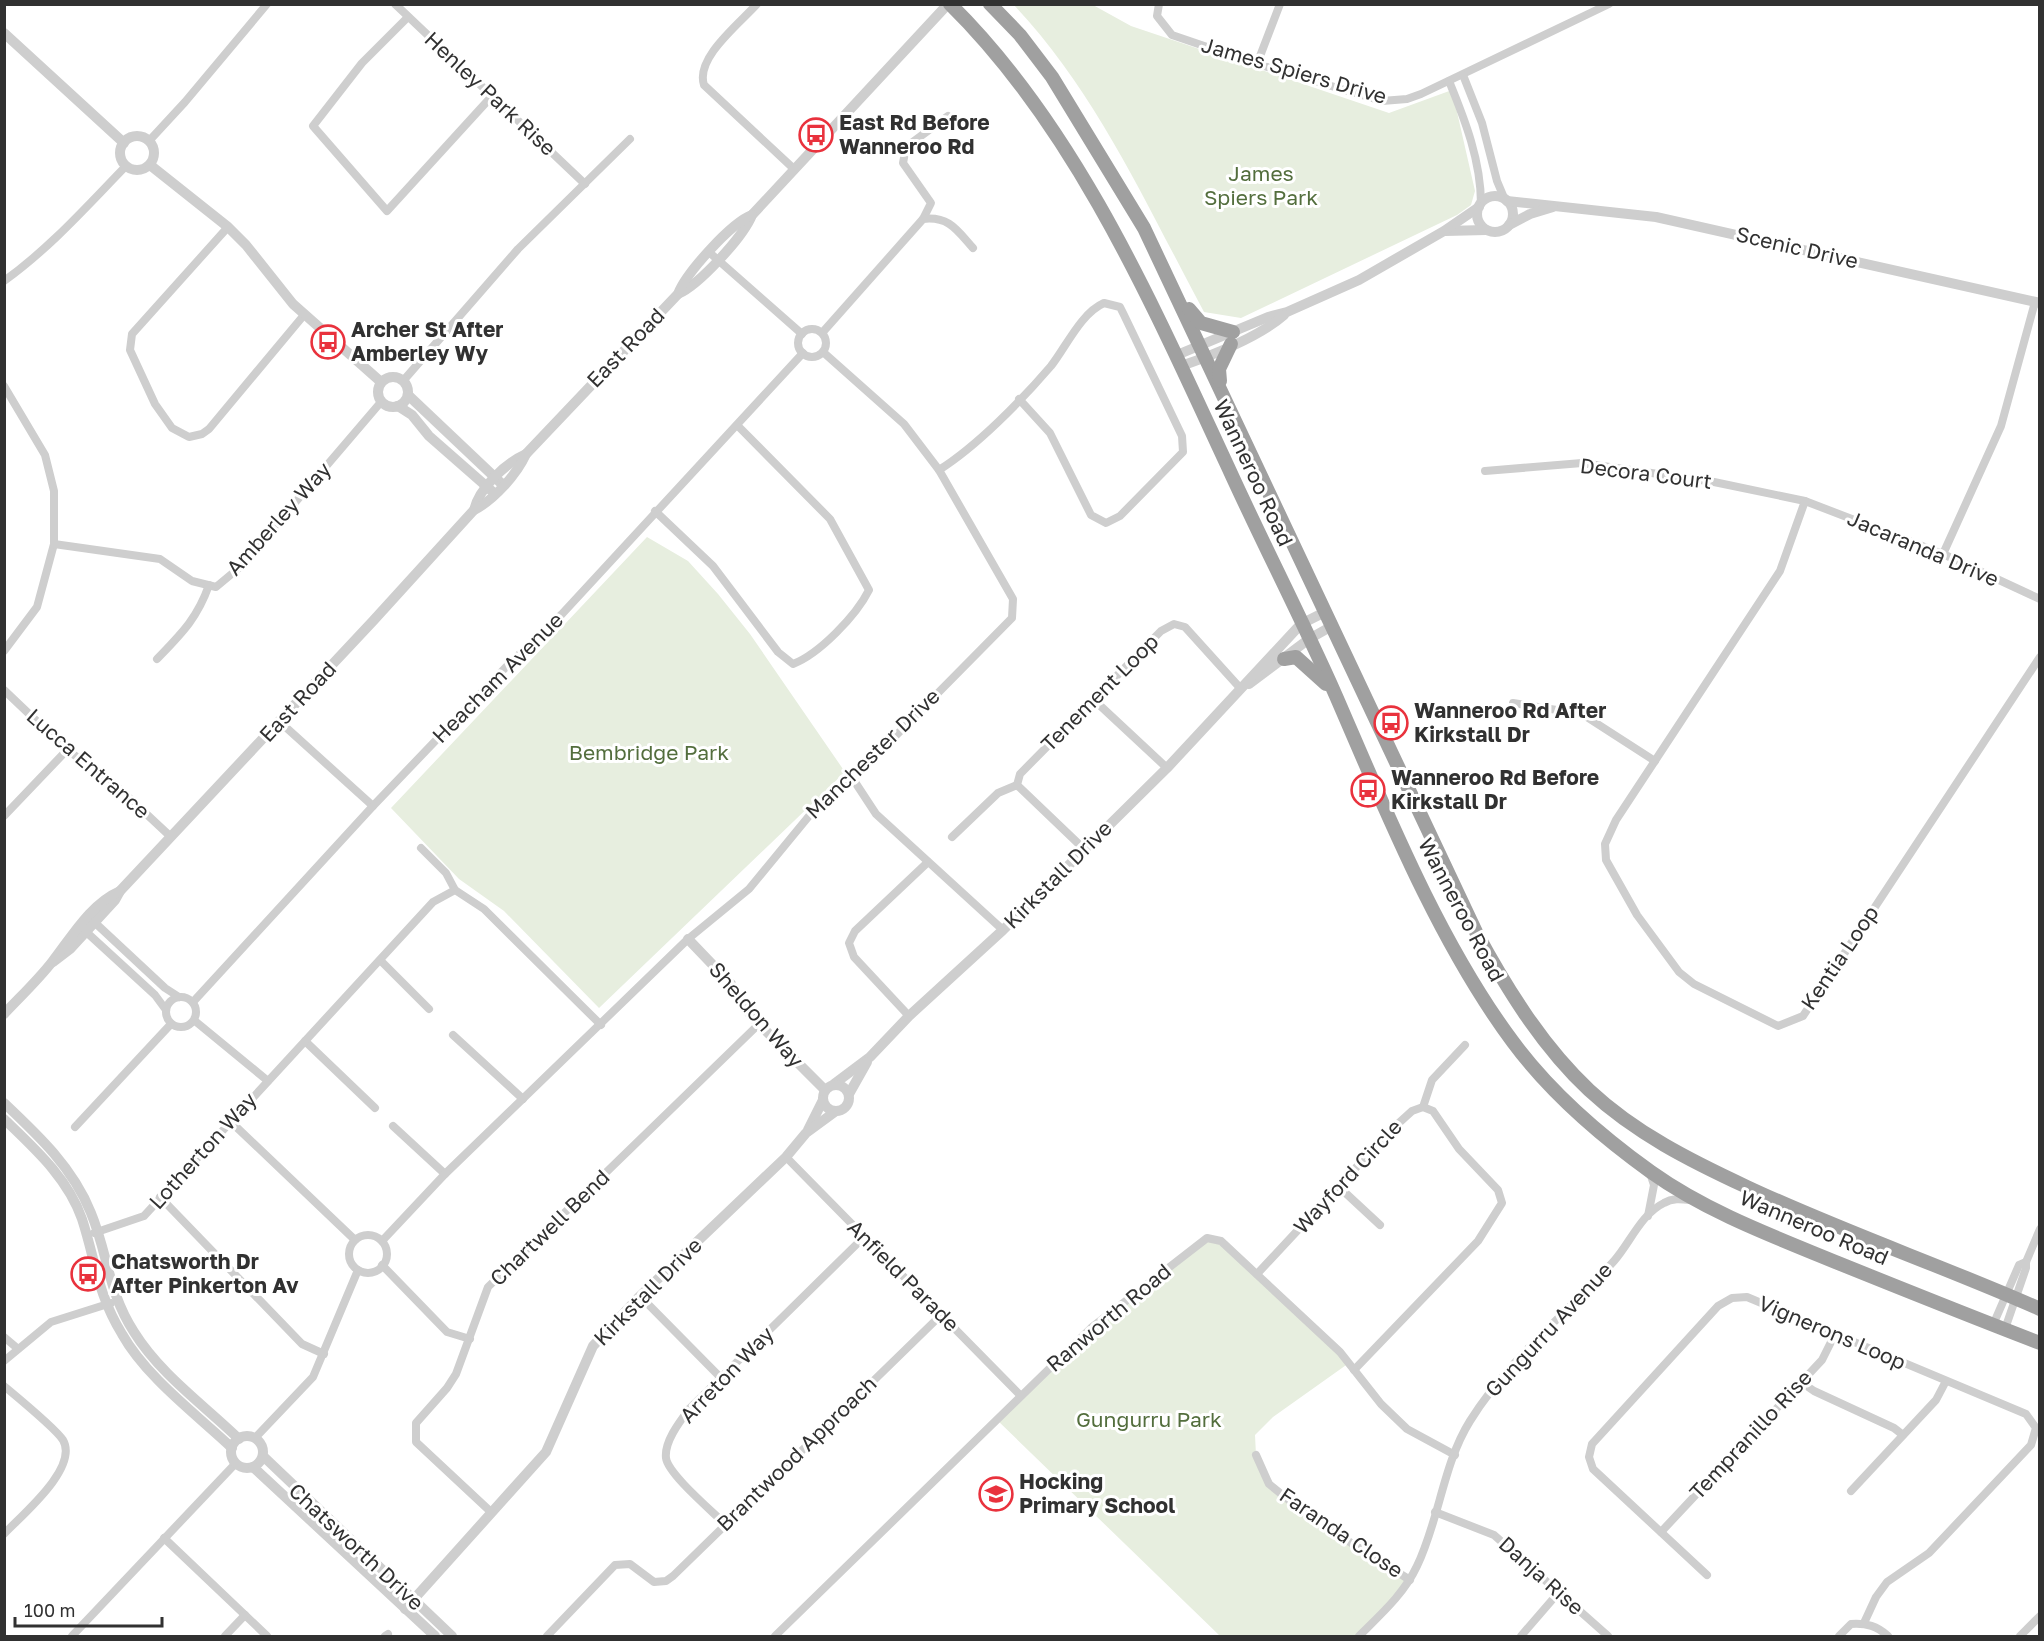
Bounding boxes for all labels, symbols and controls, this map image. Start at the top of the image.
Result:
street label: Henley Park Rise [420,26,562,161]
street label: James Spiers Drive [1199,31,1390,109]
place label: East Rd Before Wanneroo Rd [839,109,990,159]
bus stop icon: East Rd Before Wanneroo Rd [798,117,834,153]
park label: James Spiers Park [1204,160,1318,210]
street label: Scenic Drive [1734,220,1861,274]
street label: East Road [581,302,670,393]
place label: Archer St After Amberley Wy [351,316,504,366]
bus stop icon: Archer St After Amberley Wy [310,324,346,360]
street label: Wanneroo Road [1209,395,1299,550]
street label: Decora Court [1579,452,1714,494]
street label: Amberley Way [221,456,336,580]
street label: Jacaranda Drive [1844,505,2003,592]
street label: Heacham Avenue [427,607,568,748]
street label: Tenement Loop [1035,628,1163,756]
street label: East Road [253,656,341,747]
street label: Manchester Drive [800,683,945,824]
place label: Wanneroo Rd After Kirkstall Dr [1414,697,1606,747]
street label: Lucca Entrance [22,703,156,824]
bus stop icon: Wanneroo Rd After Kirkstall Dr [1373,705,1409,741]
park label: Bembridge Park [569,739,729,765]
place label: Wanneroo Rd Before Kirkstall Dr [1391,764,1599,814]
bus stop icon: Wanneroo Rd Before Kirkstall Dr [1350,772,1386,808]
street label: Kirkstall Drive [998,815,1117,934]
street label: Wanneroo Road [1413,833,1511,986]
street label: Kentia Loop [1795,900,1883,1014]
street label: Sheldon Way [704,956,810,1073]
street label: Lotherton Way [143,1086,262,1214]
street label: Wayford Circle [1288,1114,1407,1239]
street label: Chartwell Bend [484,1164,614,1291]
street label: Wanneroo Road [1736,1184,1893,1270]
street label: Anfield Parade [842,1214,965,1337]
street label: Kirkstall Drive [588,1232,707,1351]
place label: Chatsworth Dr After Pinkerton Av [111,1248,299,1298]
bus stop icon: Chatsworth Dr After Pinkerton Av [70,1256,106,1292]
street label: Gungurru Avenue [1479,1257,1617,1402]
street label: Ranworth Road [1041,1258,1176,1377]
street label: Vignerons Loop [1755,1289,1910,1375]
street label: Arreton Way [674,1320,779,1428]
street label: Tempranillo Rise [1684,1364,1817,1504]
street label: Brantwood Approach [711,1370,882,1536]
park label: Gungurru Park [1076,1406,1222,1432]
place label: Hocking Primary School [1019,1468,1175,1518]
school or university icon: Hocking Primary School [978,1476,1014,1512]
street label: Chatsworth Drive [284,1477,430,1615]
street label: Faranda Close [1275,1481,1408,1583]
street label: Danja Rise [1494,1530,1590,1620]
scale bar [15,1590,162,1628]
text: 100 m [24,1599,75,1621]

